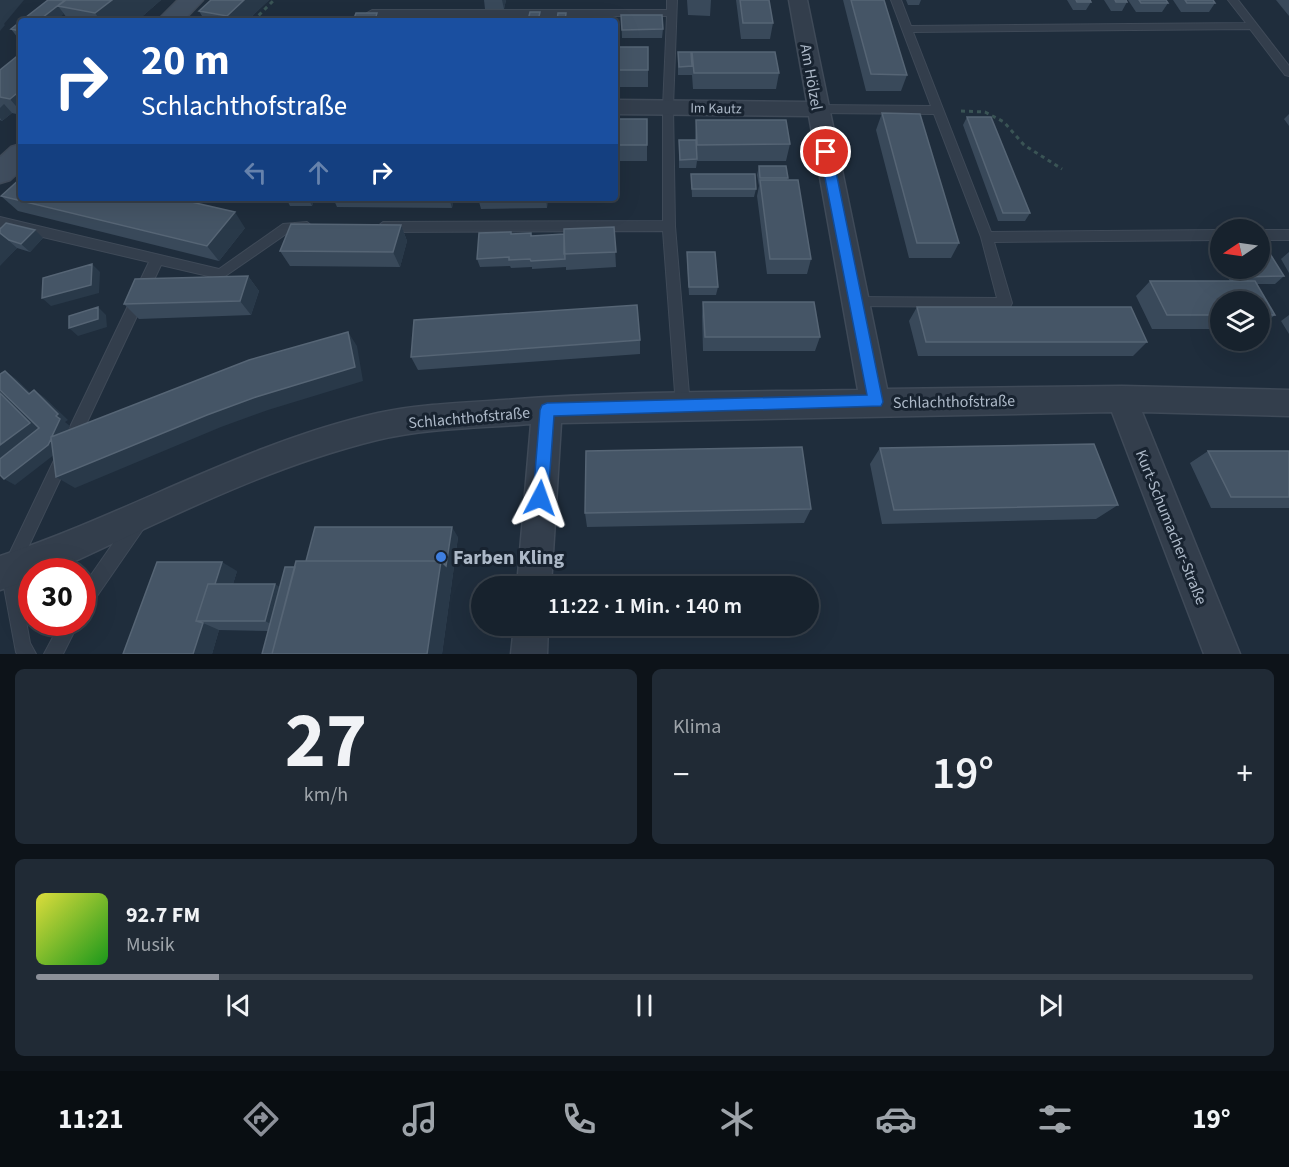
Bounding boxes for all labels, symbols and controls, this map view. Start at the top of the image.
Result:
text: 20 m [141,31,230,91]
icon: right [42,42,120,120]
street label: Am Hölzel [794,42,828,112]
text: Schlachthofstraße [141,87,347,126]
street label: Im Kautz [690,99,742,119]
pin [800,126,851,177]
icon: arrive [809,135,842,168]
icon: left [239,156,272,189]
icon: ahead [302,156,335,189]
icon: right [365,156,398,189]
north arrow [1210,219,1270,279]
map controls [1210,219,1270,351]
button: layers [1210,291,1270,351]
street label: Schlachthofstraße [893,390,1015,414]
street label: Schlachthofstraße [407,402,531,434]
street label: Kurt-Schumacher-Straße [1130,447,1212,608]
position arrow [508,466,572,530]
place label: Farben Kling [453,544,564,572]
marker: Farben Kling [434,550,448,564]
speed limit sign: 30 [18,558,96,636]
text: 11:22 · 1 Min. · 140 m [548,590,742,622]
text: 27 [285,686,367,797]
text: Klima [673,713,721,741]
text: 19° [932,742,994,806]
text: − [673,751,689,798]
text: + [1237,751,1253,798]
text: km/h [304,781,348,809]
text: 92.7 FM [126,899,200,931]
text: Musik [126,931,175,959]
icon: previous [222,989,255,1022]
icon: pause [628,989,661,1022]
icon: next [1034,989,1067,1022]
icon: directions [240,1098,282,1140]
icon: music [399,1098,441,1140]
icon: phone [558,1098,600,1140]
icon: climate [716,1098,758,1140]
icon: car [875,1098,917,1140]
icon: filters [1034,1098,1076,1140]
text: 11:21 [58,1100,123,1139]
text: 19° [1192,1100,1231,1139]

